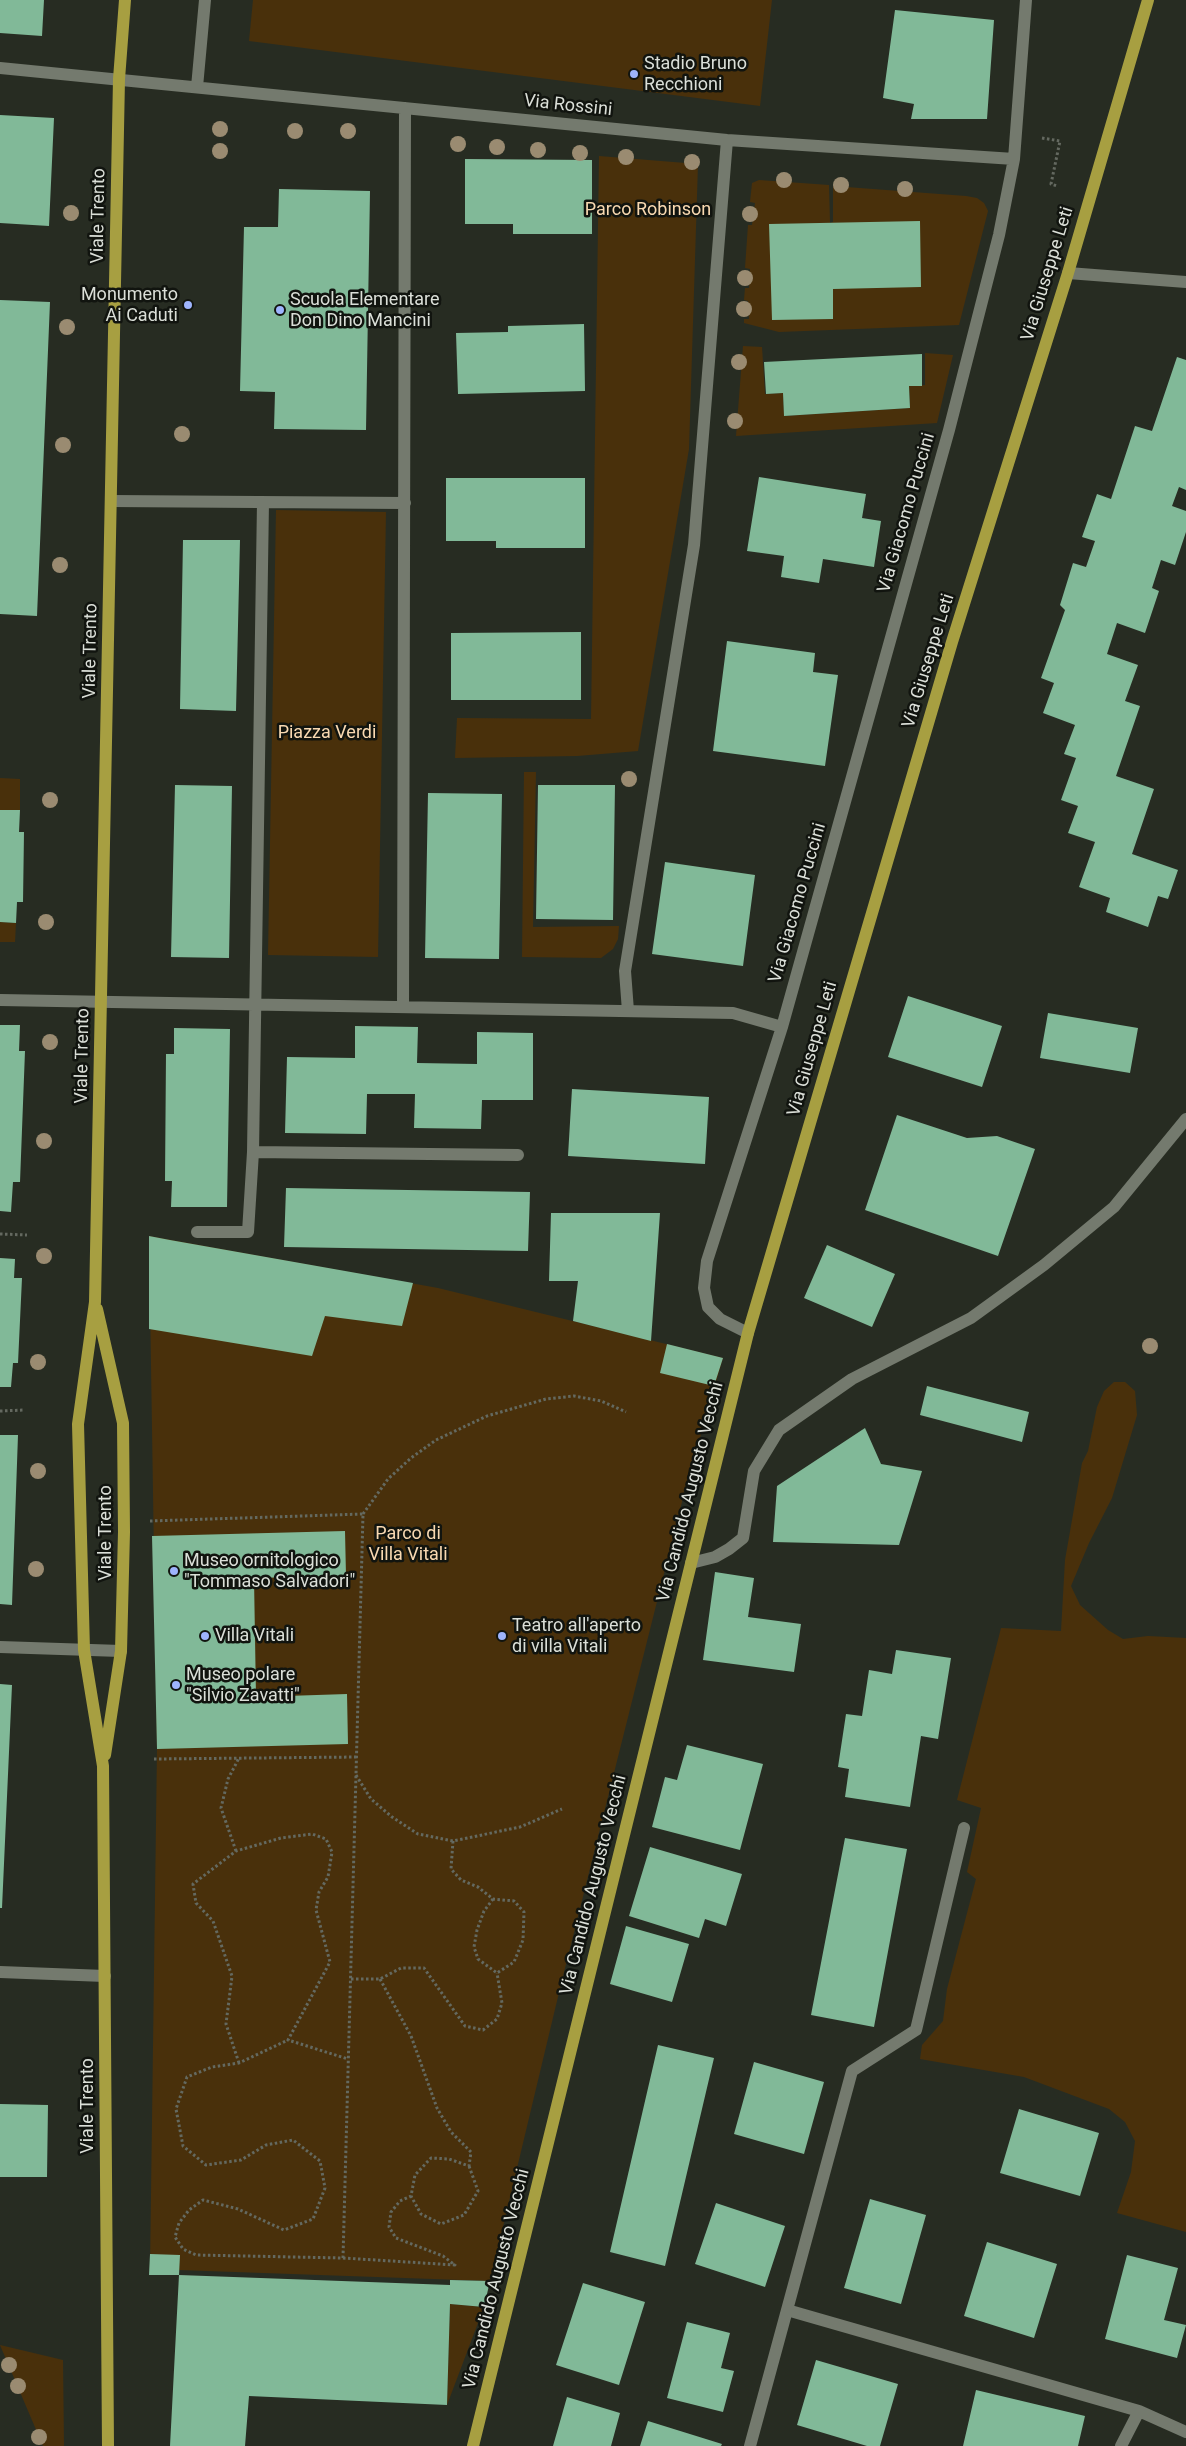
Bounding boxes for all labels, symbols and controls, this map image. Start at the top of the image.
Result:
place label: Stadio Bruno Recchioni [644,53,747,96]
marker: Stadio Bruno Recchioni [628,68,640,80]
street label: Via Rossini [523,91,613,121]
street label: Viale Trento [87,168,111,264]
park label: Parco Robinson [585,199,711,221]
street label: Via Giuseppe Leti [1017,204,1079,344]
place label: Monumento Ai Caduti [81,284,178,326]
place label: Scuola Elementare Don Dino Mancini [290,289,440,332]
marker: Monumento Ai Caduti [182,299,194,311]
marker: Scuola Elementare Don Dino Mancini [274,304,286,316]
street label: Via Giacomo Puccini [874,430,940,596]
street label: Via Giuseppe Leti [898,591,960,731]
street label: Viale Trento [79,603,103,699]
park label: Piazza Verdi [278,722,376,744]
street label: Via Giacomo Puccini [765,820,831,986]
street label: Via Giuseppe Leti [783,979,843,1119]
street label: Viale Trento [71,1008,95,1104]
street label: Via Candido Augusto Vecchi [653,1380,729,1604]
street label: Viale Trento [95,1485,117,1581]
park label: Parco di Villa Vitali [368,1523,448,1566]
place label: Museo ornitologico "Tommaso Salvadori" [184,1550,355,1592]
marker: Museo ornitologico "Tommaso Salvadori" [168,1565,180,1577]
place label: Teatro all'aperto di villa Vitali [512,1615,641,1658]
place label: Villa Vitali [215,1625,294,1647]
marker: Villa Vitali [199,1630,211,1642]
marker: Teatro all'aperto di villa Vitali [496,1630,508,1642]
place label: Museo polare "Silvio Zavatti" [186,1664,300,1706]
marker: Museo polare "Silvio Zavatti" [170,1679,182,1691]
street label: Via Candido Augusto Vecchi [556,1773,632,1997]
street label: Viale Trento [77,2058,99,2154]
street label: Via Candido Augusto Vecchi [459,2167,535,2391]

